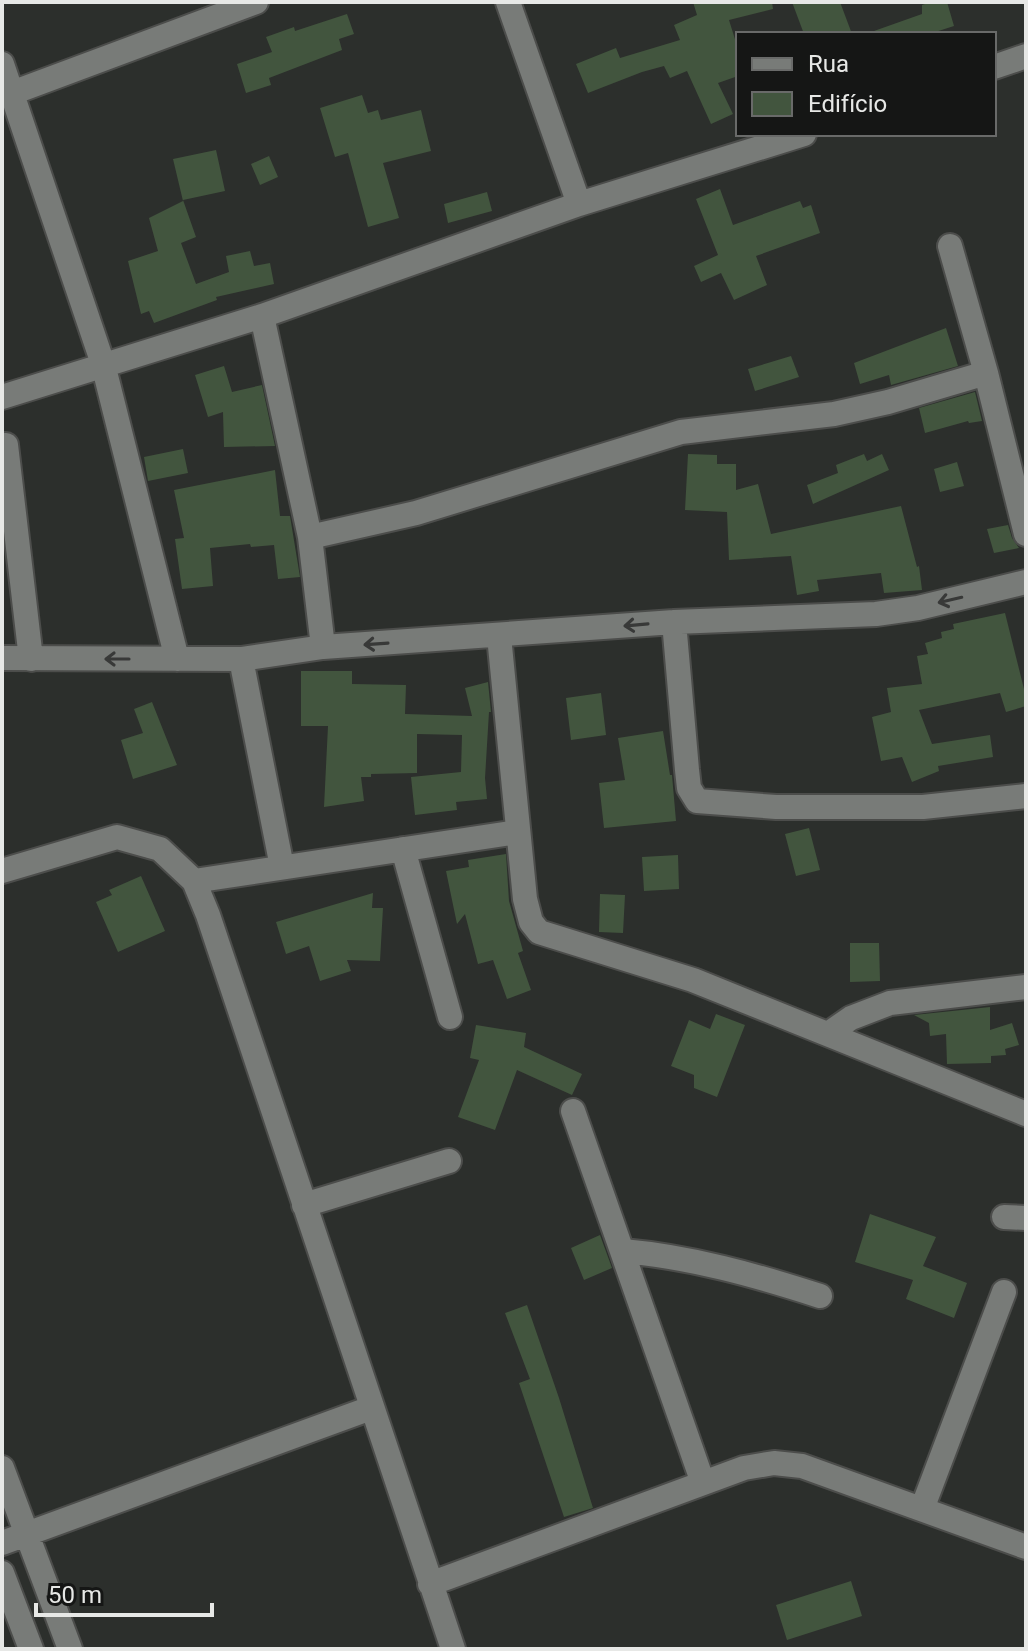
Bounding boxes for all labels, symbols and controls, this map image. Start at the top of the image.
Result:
legend [736,32,996,136]
text: Rua [808,50,849,78]
text: Edifício [808,90,887,118]
one-way arrow [938,593,964,608]
one-way arrow [623,618,650,633]
one-way arrow [364,637,390,652]
one-way arrow [104,651,131,667]
scale bar [36,1567,212,1617]
text: 50 m [48,1581,102,1609]

